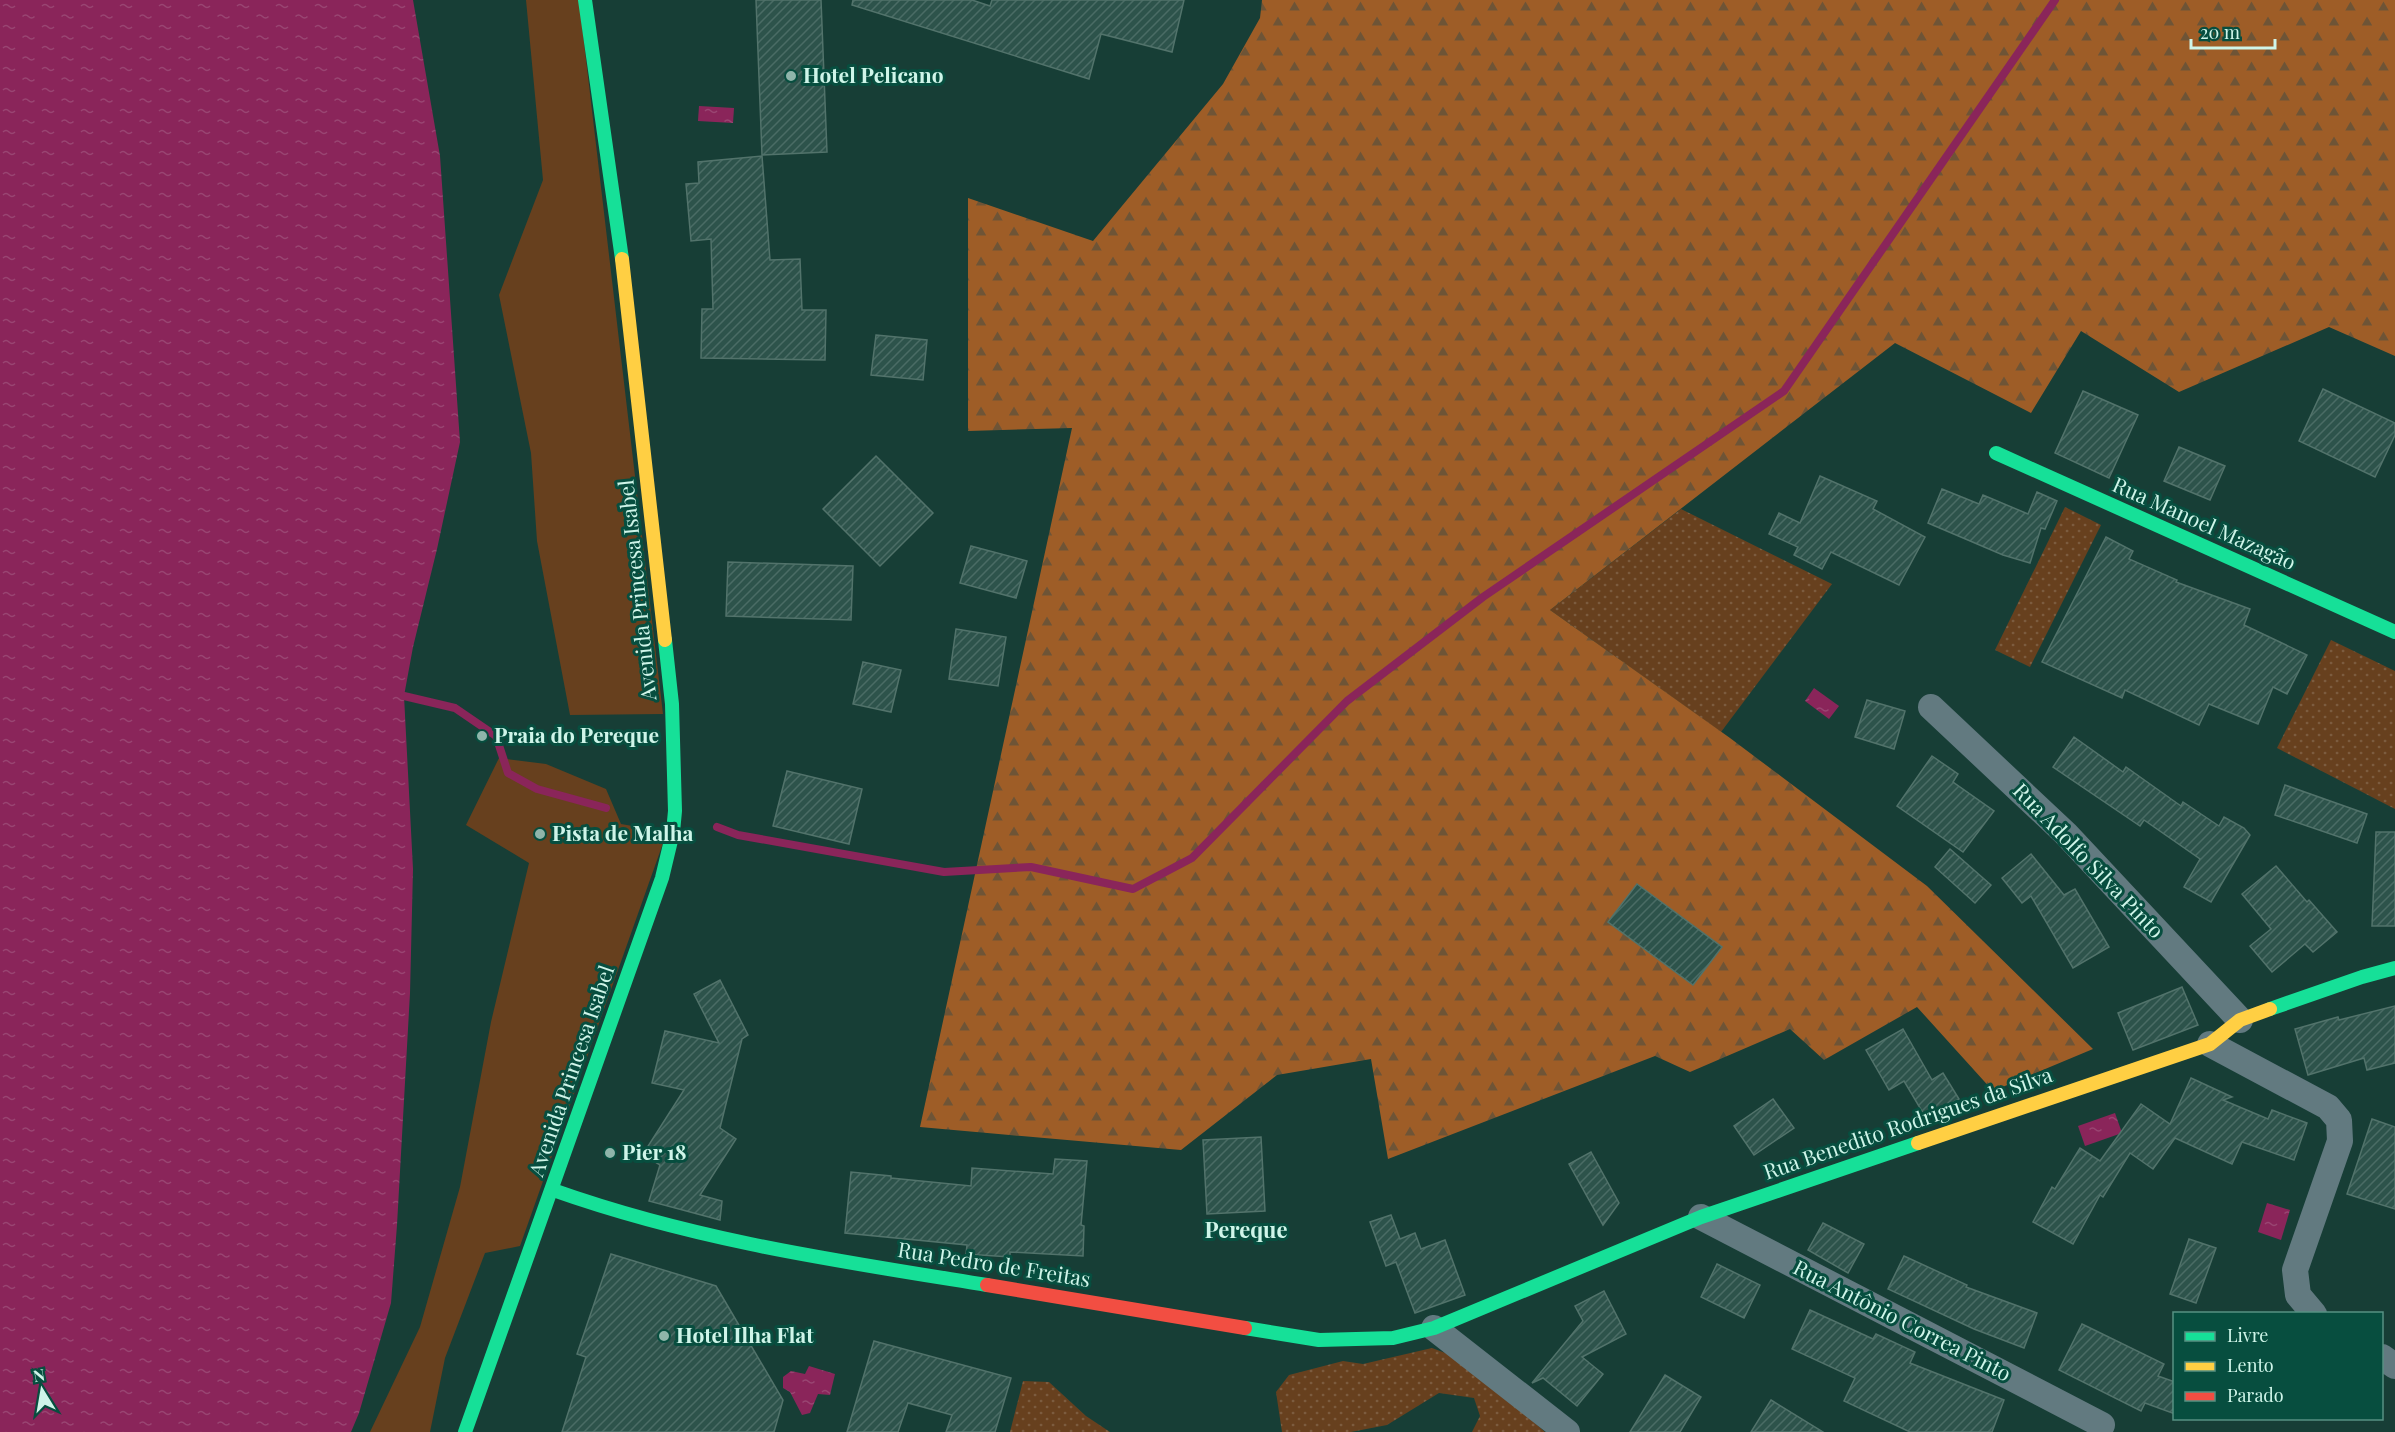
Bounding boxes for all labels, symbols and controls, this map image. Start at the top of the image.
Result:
scale bar [2191,12,2275,50]
text: 20 m [2200,20,2240,44]
place label: Hotel Pelicano [803,60,944,88]
marker: Hotel Pelicano [784,69,798,83]
street label: Rua Manoel Mazagão [2109,469,2301,575]
street label: Avenida Princesa Isabel [611,479,662,703]
place label: Praia do Pereque [494,720,659,748]
marker: Praia do Pereque [475,729,489,743]
street label: Rua Adolfo Silva Pinto [2008,776,2171,943]
place label: Pista de Malha [552,818,694,846]
marker: Pista de Malha [533,827,547,841]
street label: Avenida Princesa Isabel [520,961,619,1181]
street label: Rua Benedito Rodrigues da Silva [1759,1059,2056,1185]
place label: Pier 18 [622,1137,687,1165]
marker: Pier 18 [603,1146,617,1160]
district label: Pereque [1204,1214,1288,1244]
street label: Rua Pedro de Freitas [896,1234,1093,1292]
street label: Rua Antônio Correa Pinto [1789,1252,2017,1386]
legend [2173,1312,2383,1420]
place label: Hotel Ilha Flat [676,1320,814,1348]
text: Livre [2227,1323,2268,1347]
marker: Hotel Ilha Flat [657,1329,671,1343]
text: Lento [2227,1353,2274,1377]
north arrow [12,1360,72,1420]
text: N [31,1363,47,1386]
text: Parado [2227,1383,2284,1407]

